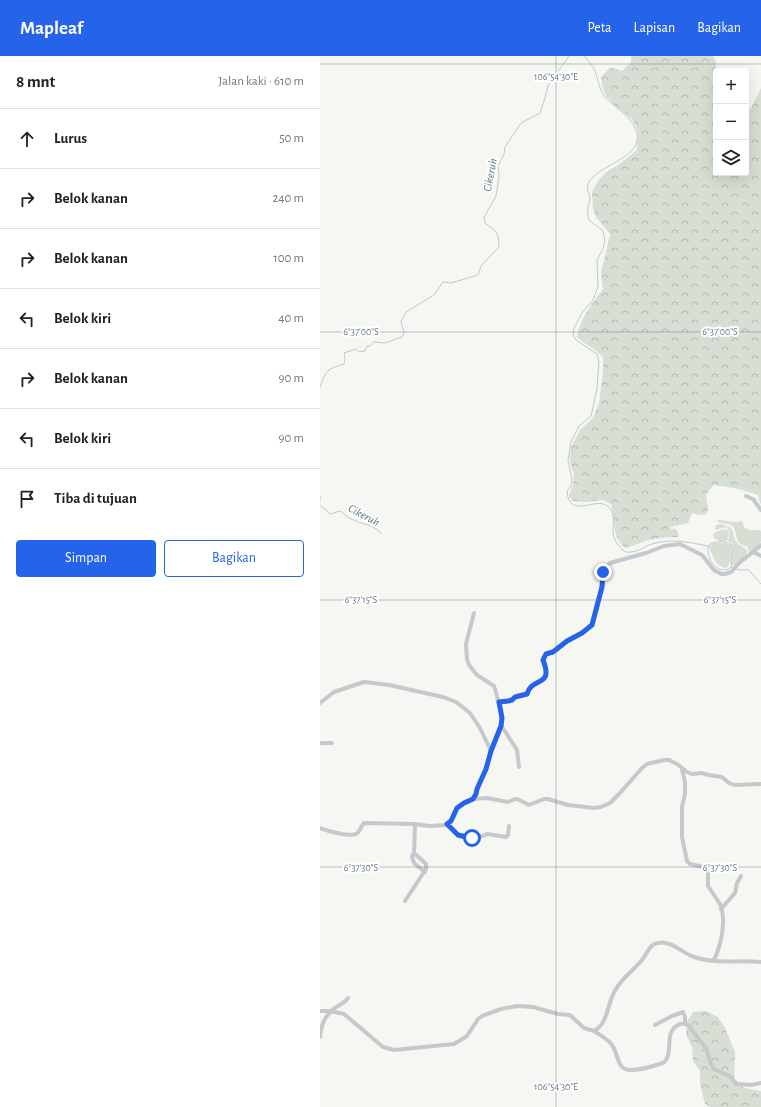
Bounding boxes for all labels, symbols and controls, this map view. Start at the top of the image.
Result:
text: Mapleaf [20,19,83,38]
text: Peta [588,21,612,35]
text: Lapisan [634,21,675,35]
text: Bagikan [697,21,741,35]
map controls [713,68,749,176]
button: + [713,68,749,104]
text: 106°54'30"E [534,72,578,82]
text: 8 mnt [16,73,55,90]
text: Jalan kaki · 610 m [218,75,304,88]
button: − [713,104,749,140]
icon: ahead [16,128,38,150]
text: Lurus [54,131,87,146]
text: 50 m [279,132,304,145]
button: layers [713,140,749,176]
water label: Cikeruh [481,157,499,193]
icon: right [16,188,38,210]
text: Belok kanan [54,191,128,206]
text: 240 m [272,192,304,205]
icon: right [16,248,38,270]
text: Belok kanan [54,251,128,266]
text: 100 m [273,252,304,265]
icon: left [16,308,38,330]
text: Belok kiri [54,311,111,326]
text: 40 m [278,312,304,325]
text: 6°37'00"S [343,327,379,337]
text: 6°37'00"S [702,327,738,337]
icon: right [16,368,38,390]
text: Belok kanan [54,371,128,386]
text: 90 m [278,372,304,385]
icon: left [16,428,38,450]
text: Belok kiri [54,431,111,446]
text: 90 m [278,432,304,445]
icon: arrive [16,488,38,510]
text: Tiba di tujuan [54,491,137,506]
water label: Cikeruh [346,502,382,528]
button: Simpan [16,540,156,577]
button: Bagikan [164,540,304,577]
route end [594,563,612,581]
text: 6°37'15"S [345,595,378,605]
text: 6°37'15"S [704,595,737,605]
route start [463,829,481,847]
text: 6°37'30"S [344,863,379,873]
text: 6°37'30"S [703,863,738,873]
text: 106°54'30"E [534,1082,578,1092]

